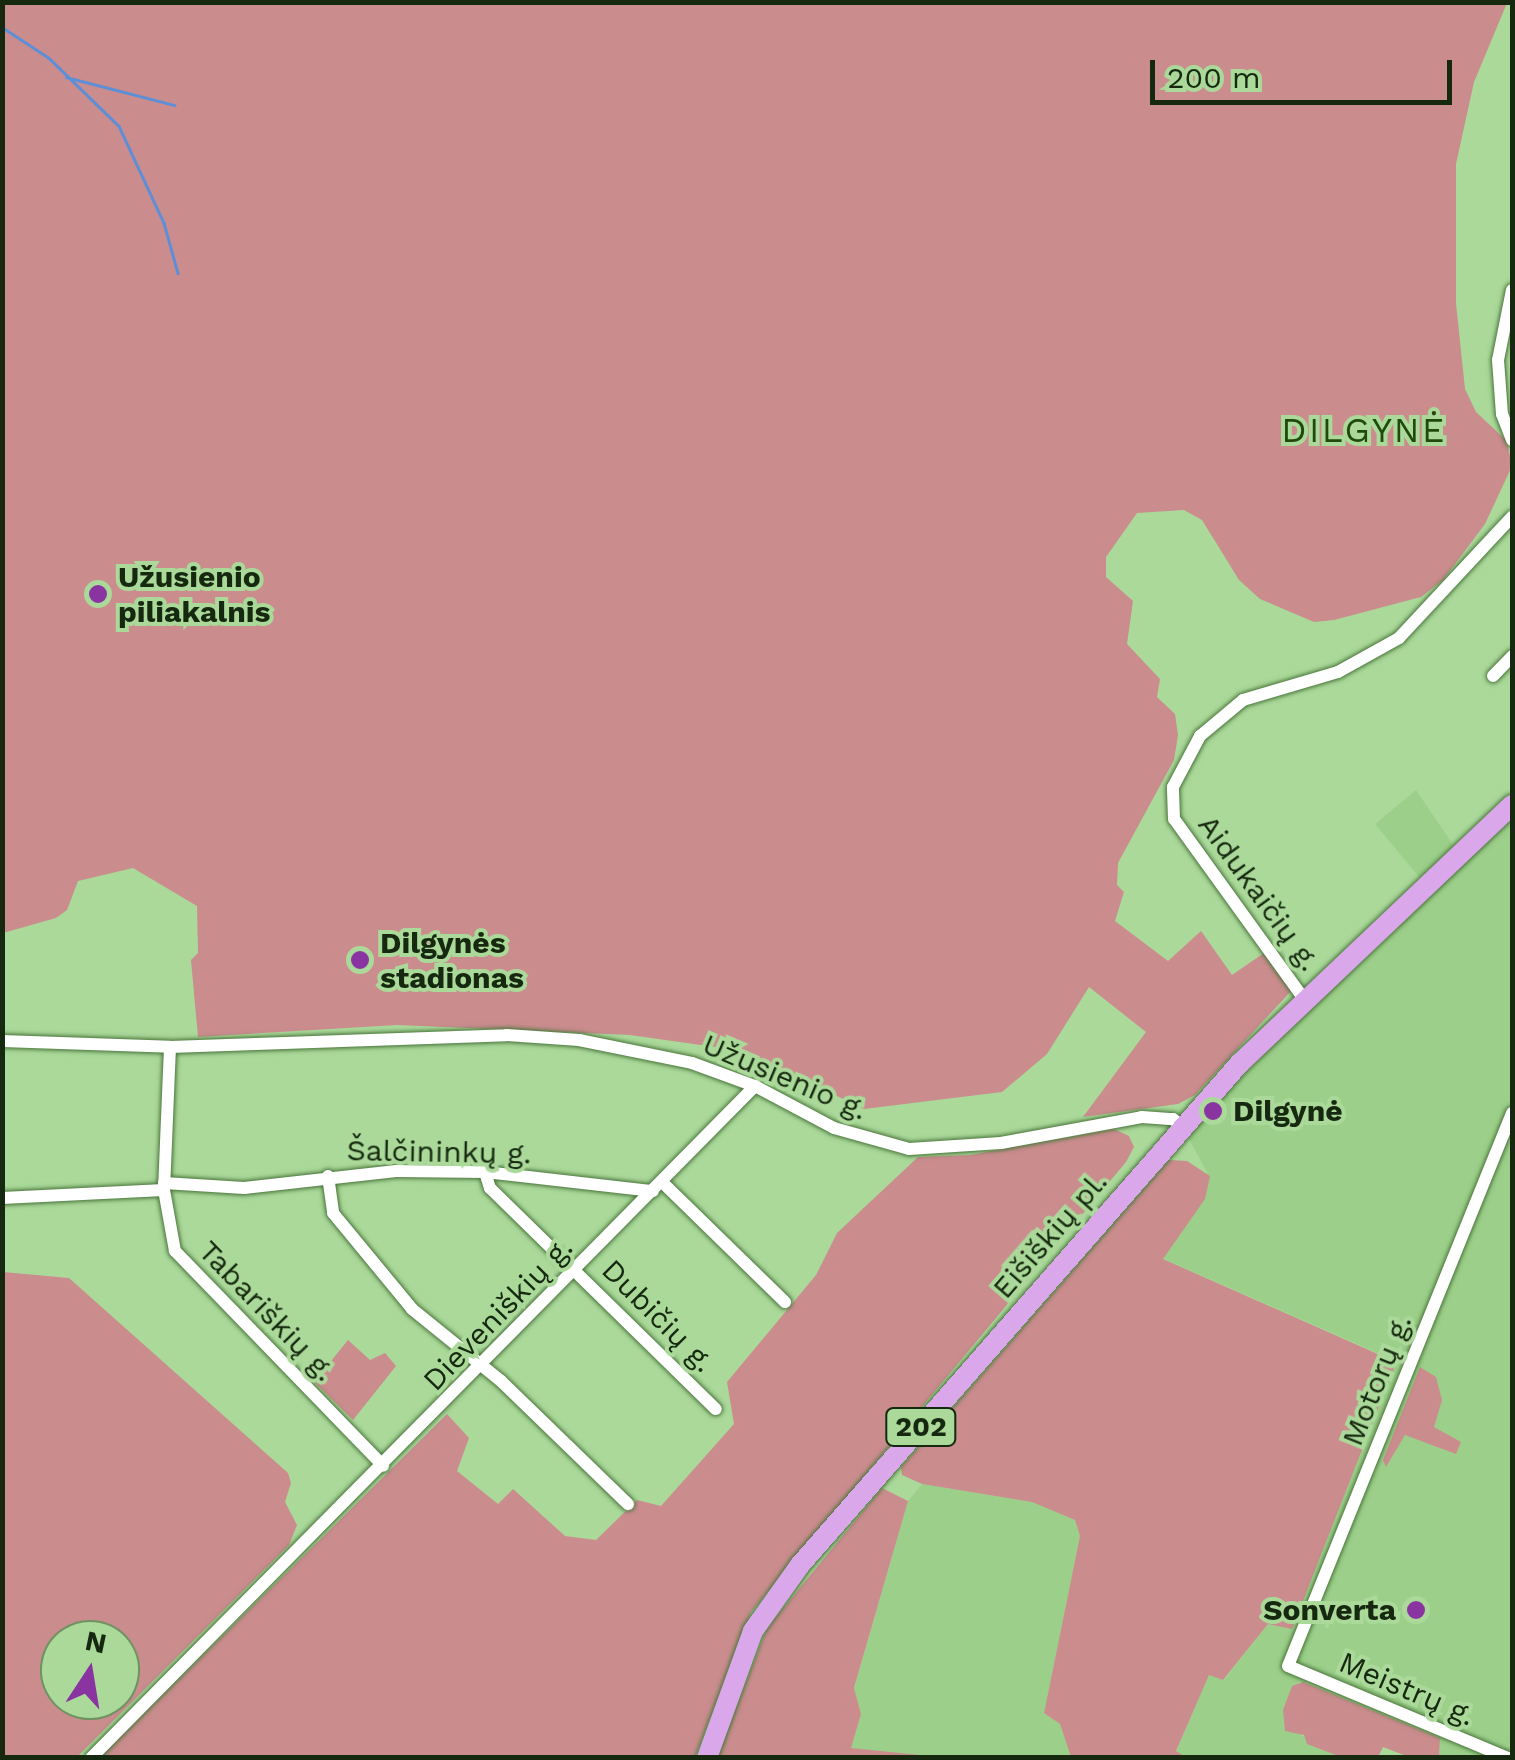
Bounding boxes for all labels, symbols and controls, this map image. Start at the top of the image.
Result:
scale bar [1155,40,1458,102]
text: 200 m [1167,60,1261,95]
district label: DILGYNĖ [1281,409,1447,451]
place label: Užusienio piliakalnis [118,559,270,630]
marker: Užusienio piliakalnis [87,583,109,605]
street label: Aidukaičių g. [1190,808,1328,978]
place label: Dilgynės stadionas [380,925,524,996]
marker: Dilgynės stadionas [349,949,371,971]
street label: Užusienio g. [697,1026,873,1128]
place label: Dilgynė [1233,1093,1343,1129]
marker: Dilgynė [1202,1100,1224,1122]
street label: Šalčininkų g. [346,1132,532,1172]
street label: Eišiškių pl. [985,1164,1115,1306]
street label: Dieveniškių g. [416,1230,580,1398]
street label: Tabariškių g. [191,1233,343,1389]
street label: Dubičių g. [594,1252,722,1380]
street label: Motorų g. [1334,1309,1420,1451]
road number: 202 [884,1404,958,1450]
place label: Sonverta [1263,1592,1396,1628]
marker: Sonverta [1405,1599,1427,1621]
north arrow [40,1620,140,1720]
text: N [82,1624,110,1660]
street label: Meistrų g. [1334,1644,1480,1734]

